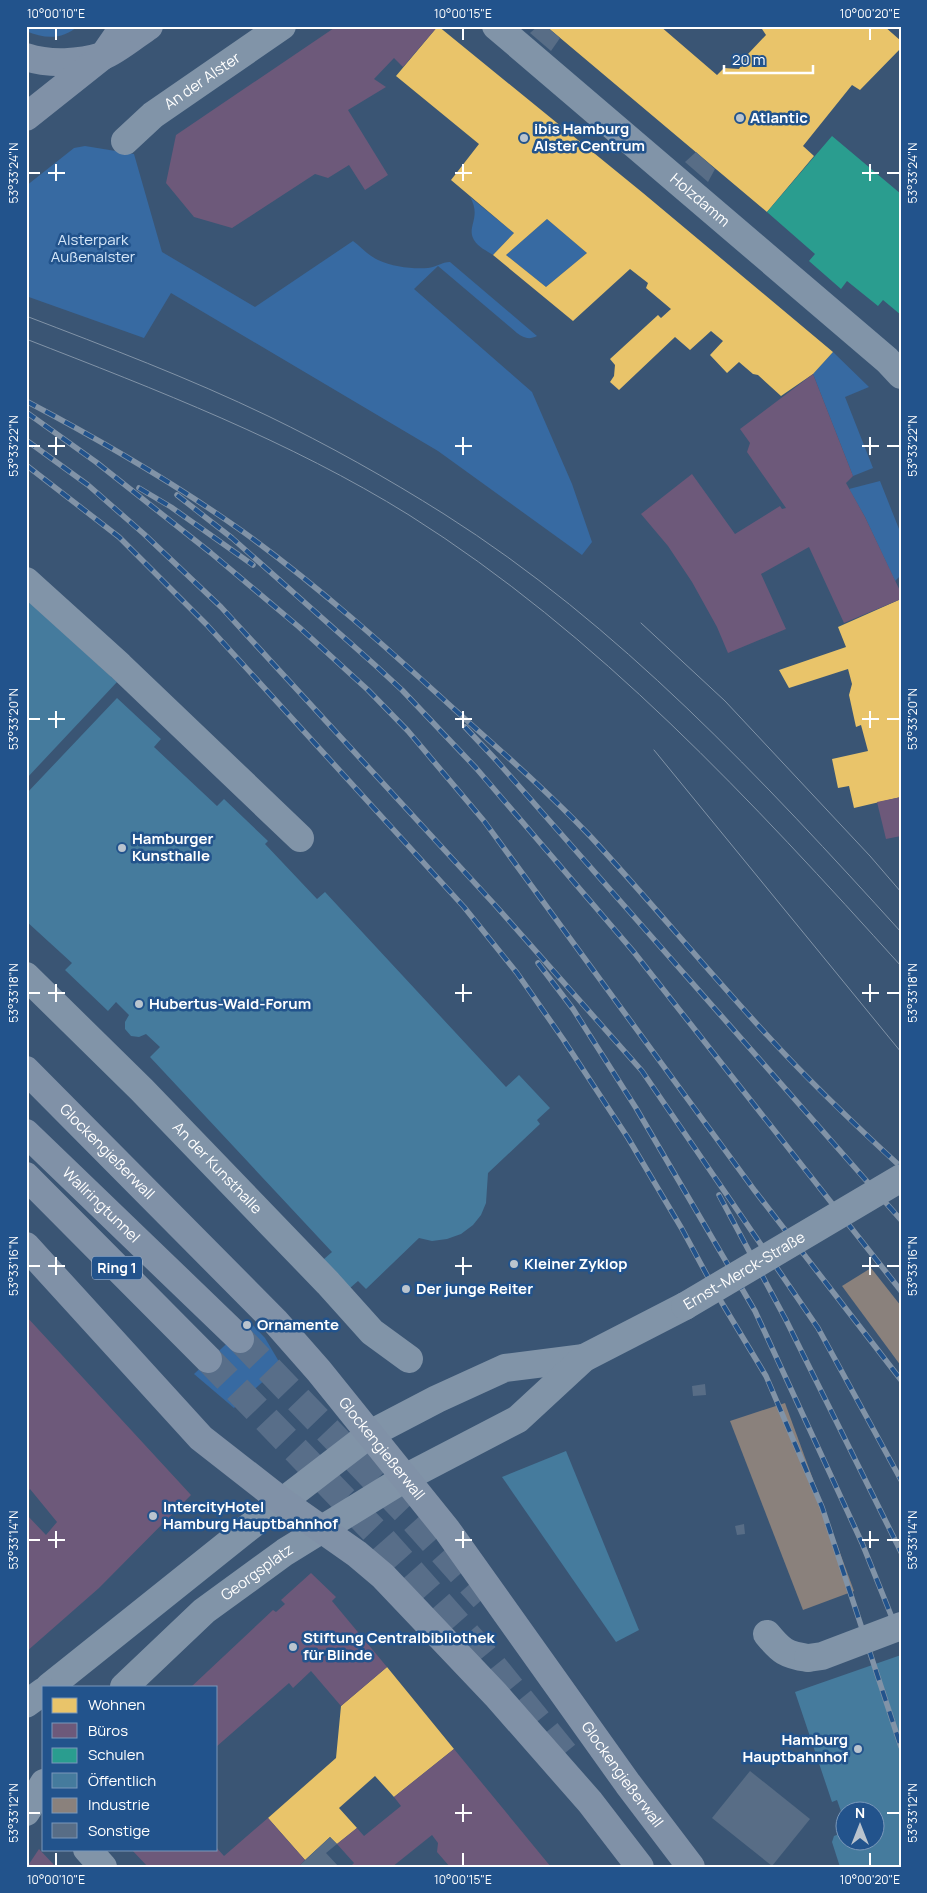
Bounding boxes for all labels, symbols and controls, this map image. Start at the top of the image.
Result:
text: 10°00'10"E [27,5,85,22]
text: 10°00'15"E [434,5,492,22]
text: 10°00'20"E [840,5,900,22]
scale bar [724,42,813,74]
street label: An der Alster [160,47,245,114]
text: 20 m [732,49,765,70]
place label: Atlantic [750,107,808,128]
marker: Atlantic [734,112,746,124]
place label: ibis Hamburg Alster Centrum [534,118,645,156]
marker: ibis Hamburg Alster Centrum [518,132,530,144]
text: 53°33'24"N [5,142,22,204]
text: 53°33'24"N [904,142,921,204]
street label: Holzdamm [666,168,735,231]
park label: Alsterpark Außenalster [51,229,136,267]
text: 53°33'22"N [5,415,22,477]
text: 53°33'22"N [904,415,921,477]
text: 53°33'20"N [5,688,22,750]
text: 53°33'20"N [904,688,921,750]
place label: Hamburger Kunsthalle [132,828,214,866]
marker: Hamburger Kunsthalle [116,842,128,854]
text: 53°33'18"N [5,963,22,1023]
text: 53°33'18"N [904,963,921,1023]
place label: Hubertus-Wald-Forum [149,993,311,1014]
marker: Hubertus-Wald-Forum [133,998,145,1010]
street label: Glockengießerwall [55,1099,159,1204]
street label: An der Kunsthalle [168,1117,267,1219]
street label: Wallringtunnel [58,1162,145,1247]
street label: Ernst-Merck-Straße [679,1226,809,1315]
text: 53°33'16"N [5,1236,22,1296]
text: 53°33'16"N [904,1236,921,1296]
place label: Kleiner Zyklop [524,1253,628,1274]
road number: Ring 1 [92,1256,142,1280]
marker: Kleiner Zyklop [508,1258,520,1270]
place label: Der junge Reiter [416,1278,533,1299]
marker: Der junge Reiter [400,1283,412,1295]
place label: Ornamente [257,1314,339,1335]
marker: Ornamente [241,1319,253,1331]
street label: Glockengießerwall [334,1392,430,1504]
place label: IntercityHotel Hamburg Hauptbahnhof [163,1496,338,1534]
text: 53°33'14"N [5,1510,22,1570]
marker: IntercityHotel Hamburg Hauptbahnhof [147,1510,159,1522]
text: 53°33'14"N [904,1510,921,1570]
street label: Georgsplatz [216,1538,297,1605]
place label: Stiftung Centralbibliothek für Blinde [303,1627,495,1665]
marker: Stiftung Centralbibliothek für Blinde [287,1641,299,1653]
legend [42,1686,218,1850]
text: Wohnen [88,1694,145,1715]
street label: Glockengießerwall [577,1717,668,1832]
text: Büros [88,1720,128,1741]
place label: Hamburg Hauptbahnhof [742,1729,848,1767]
marker: Hamburg Hauptbahnhof [852,1743,864,1755]
text: Schulen [88,1744,144,1765]
text: Öffentlich [88,1770,156,1791]
text: 53°33'12"N [5,1783,22,1843]
text: 53°33'12"N [904,1783,921,1843]
text: Industrie [88,1794,150,1815]
north arrow [834,1800,884,1850]
text: N [855,1803,865,1822]
text: Sonstige [88,1820,150,1841]
text: 10°00'10"E [27,1871,85,1888]
text: 10°00'15"E [434,1871,492,1888]
text: 10°00'20"E [840,1871,900,1888]

